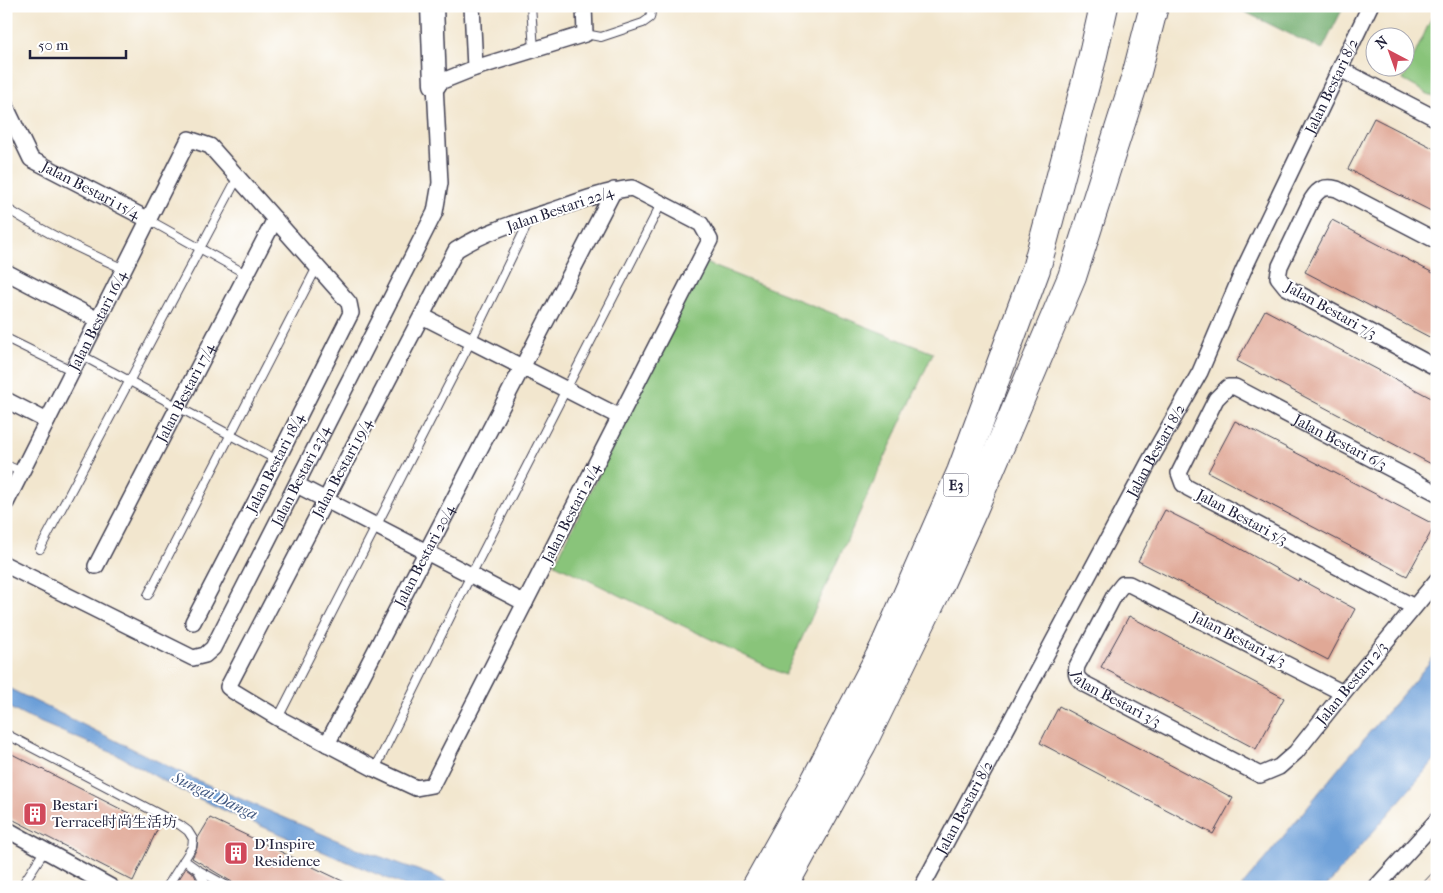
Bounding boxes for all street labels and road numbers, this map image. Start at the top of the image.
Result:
street label: Jalan Bestari 8/2 [1301,35,1362,138]
street label: Jalan Bestari 15/4 [38,157,144,223]
street label: Jalan Bestari 22/4 [503,182,617,236]
street label: Jalan Bestari 16/4 [64,267,131,375]
street label: Jalan Bestari 7/3 [1282,277,1380,342]
street label: Jalan Bestari 17/4 [152,339,219,446]
street label: Jalan Bestari 8/2 [1122,401,1189,501]
street label: Jalan Bestari 18/4 [242,409,308,517]
street label: Jalan Bestari 6/3 [1290,410,1390,474]
street label: Jalan Bestari 19/4 [308,414,376,522]
street label: Jalan Bestari 23/4 [267,422,334,530]
street label: Jalan Bestari 21/4 [538,459,604,567]
road number: E3 [944,474,968,496]
street label: Jalan Bestari 5/3 [1192,485,1291,549]
street label: Jalan Bestari 20/4 [390,501,459,611]
street label: Jalan Bestari 4/3 [1188,607,1289,670]
street label: Jalan Bestari 2/3 [1312,638,1391,729]
street label: Jalan Bestari 3/3 [1067,669,1164,731]
street label: Jalan Bestari 8/2 [932,758,997,858]

